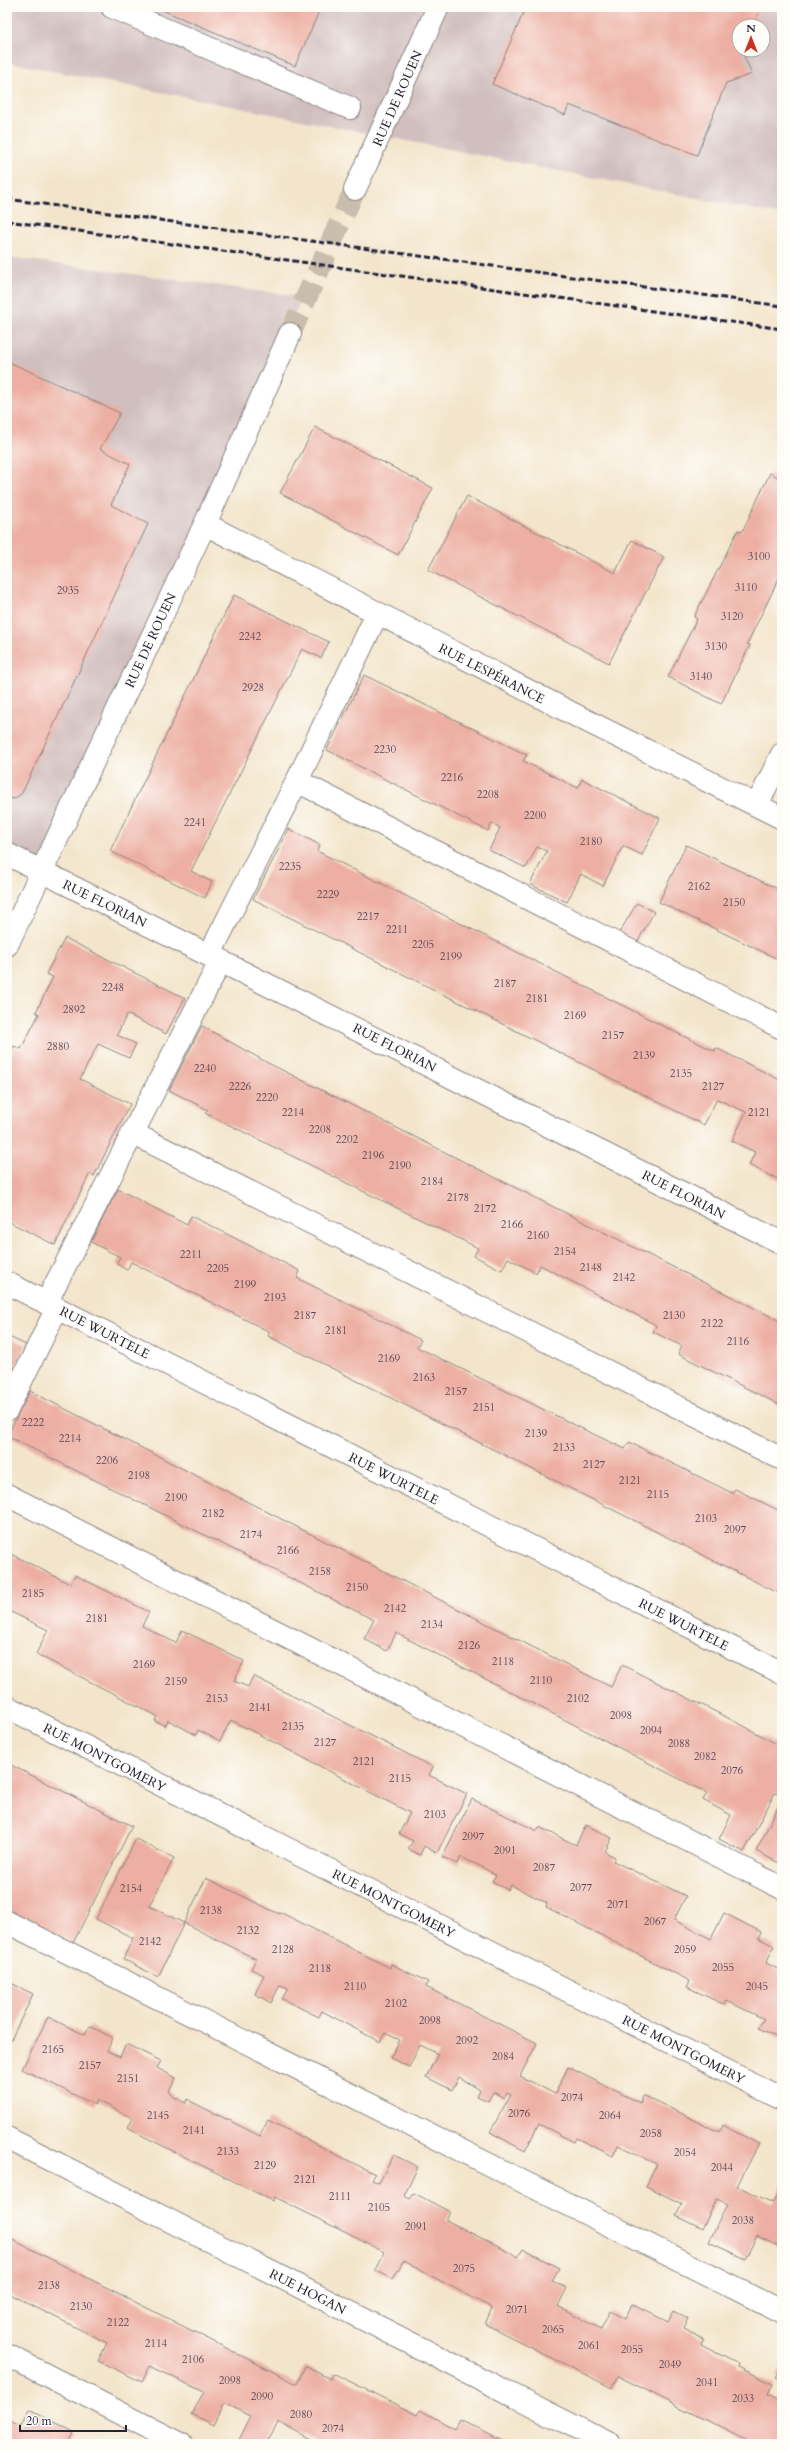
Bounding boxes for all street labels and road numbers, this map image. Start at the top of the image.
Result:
street label: RUE DE ROUEN [369,48,427,149]
street label: RUE DE ROUEN [121,590,181,691]
street label: RUE LESPÉRANCE [436,639,548,708]
street label: RUE FLORIAN [60,876,150,932]
street label: RUE FLORIAN [350,1019,439,1077]
street label: RUE FLORIAN [639,1166,728,1224]
street label: RUE WURTELE [57,1302,153,1363]
street label: RUE WURTELE [346,1448,442,1509]
street label: RUE WURTELE [636,1594,732,1655]
street label: RUE MONTGOMERY [40,1719,169,1797]
street label: RUE MONTGOMERY [329,1865,458,1943]
street label: RUE MONTGOMERY [619,2011,748,2089]
street label: RUE HOGAN [266,2265,349,2319]

